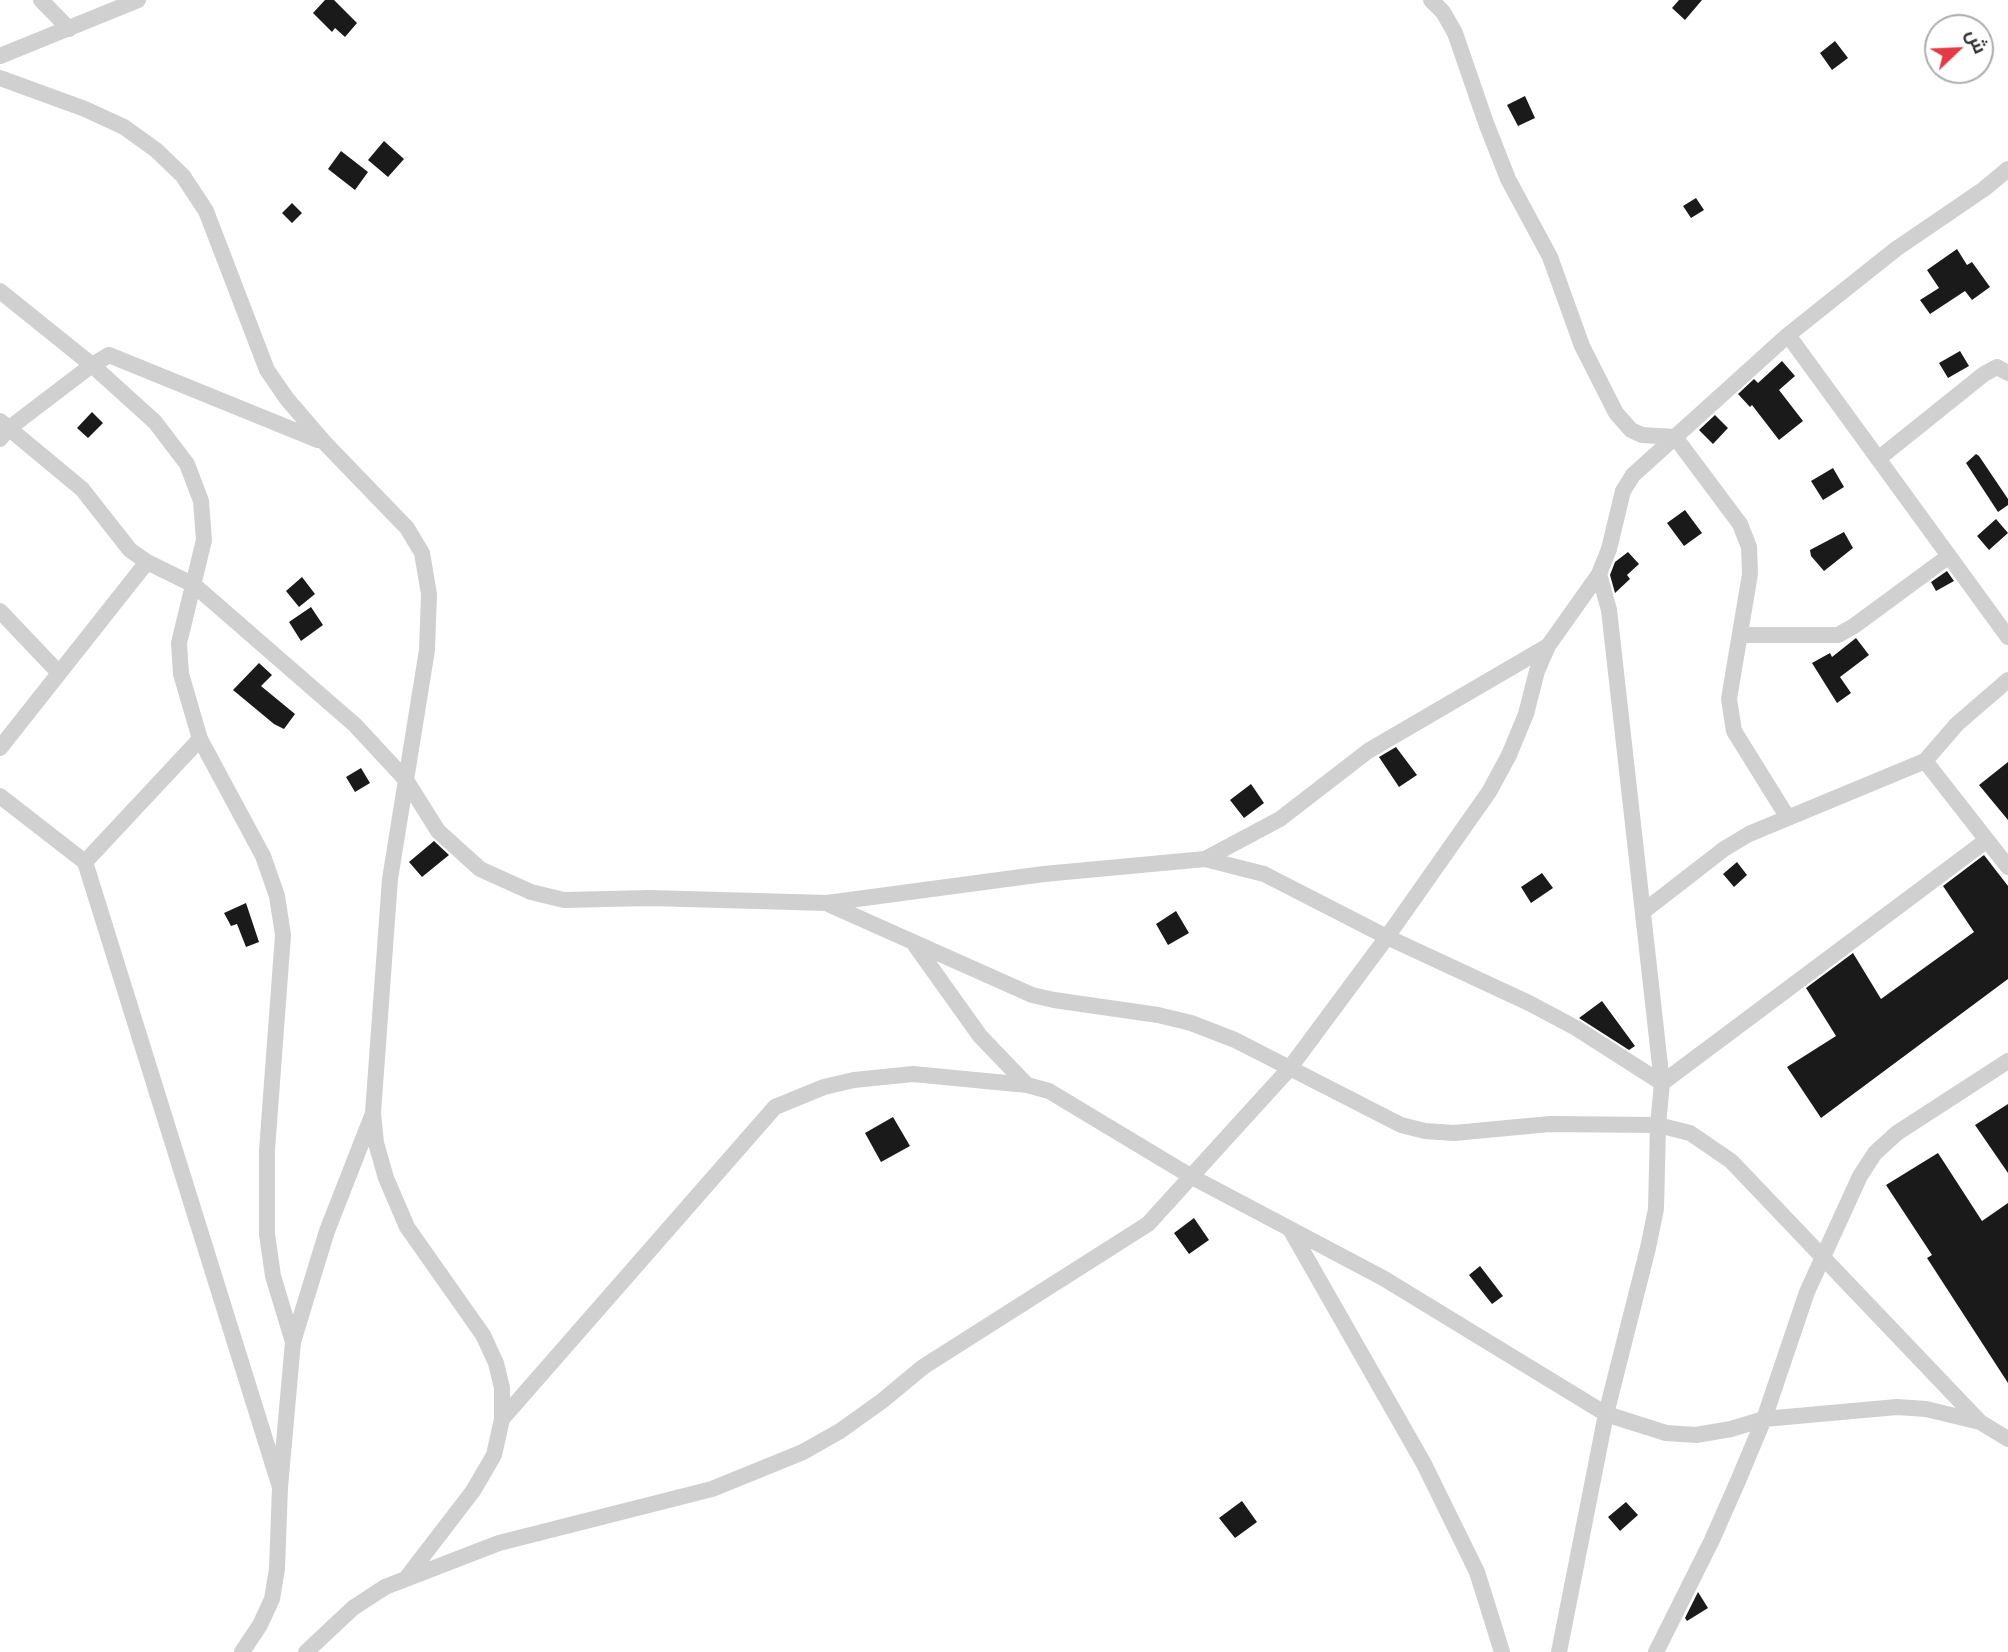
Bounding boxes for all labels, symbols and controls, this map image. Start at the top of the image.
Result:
north arrow [1924,14,1994,84]
text: ش [1963,26,1991,57]

